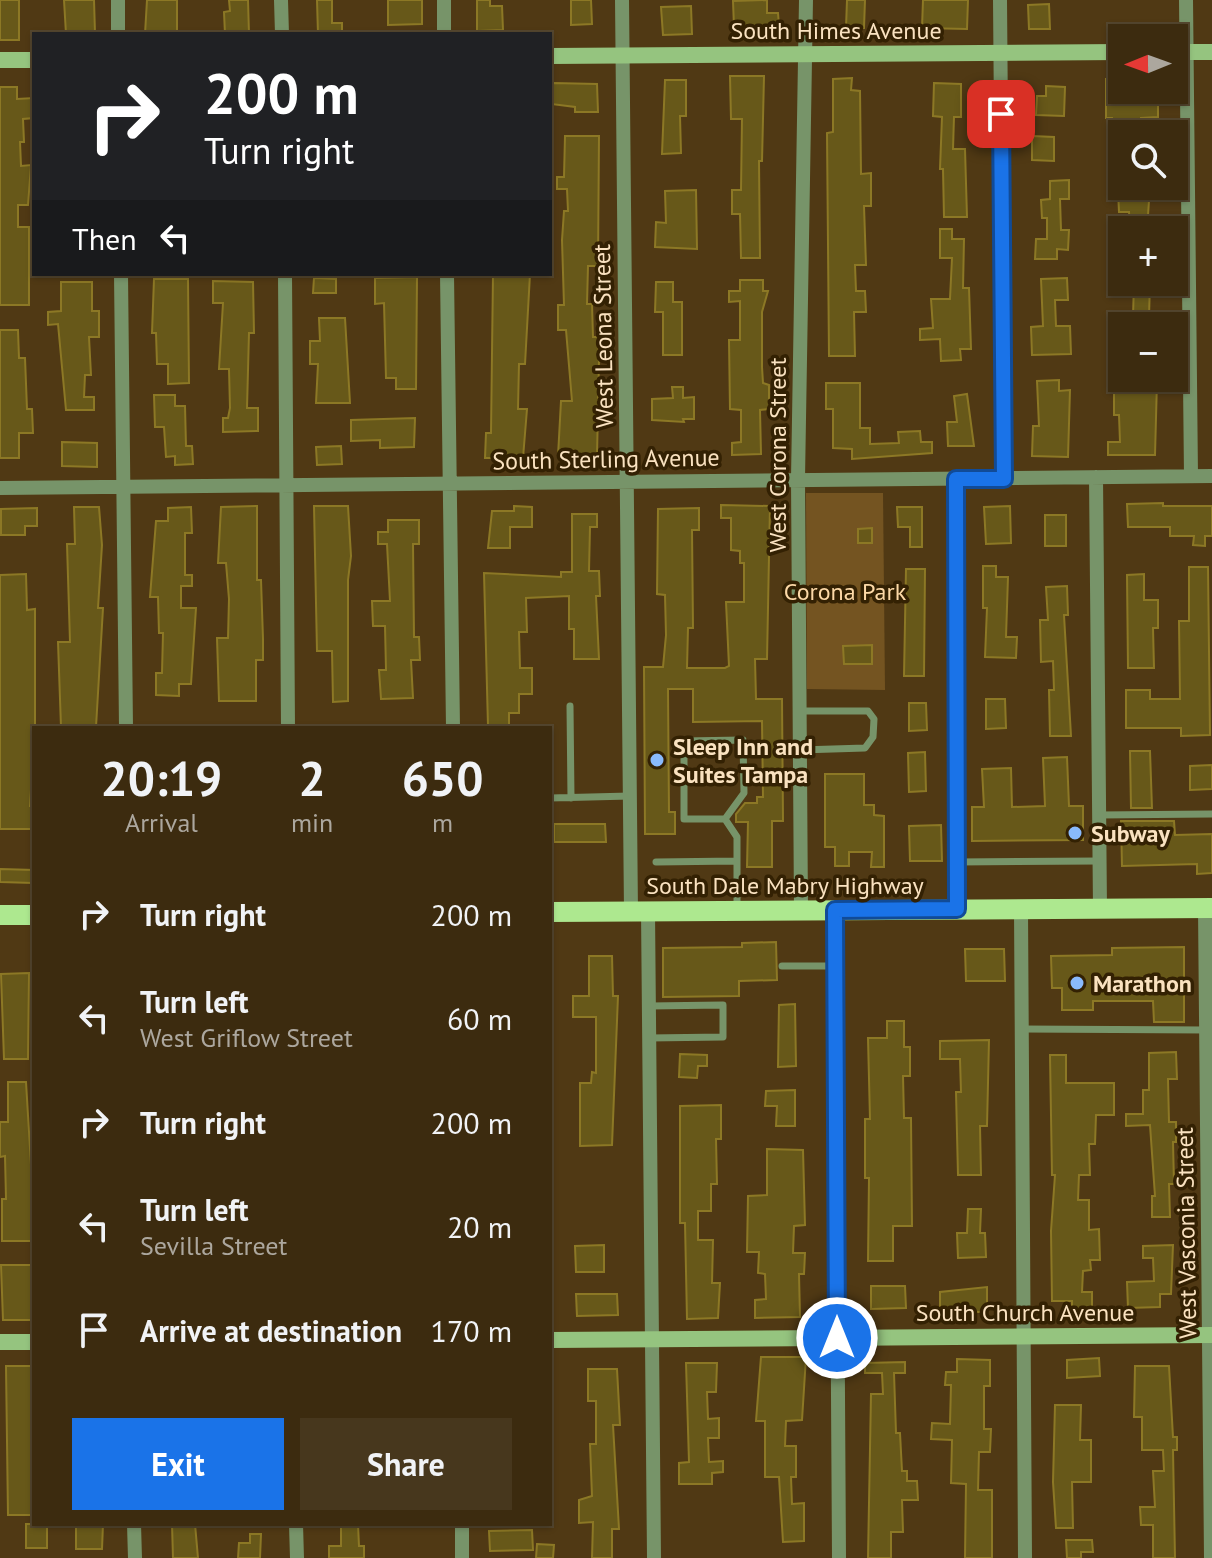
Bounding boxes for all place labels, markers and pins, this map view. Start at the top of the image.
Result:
pin [967,80,1035,148]
place label: Sleep Inn and Suites Tampa [673,731,813,790]
marker: Sleep Inn and Suites Tampa [648,751,666,769]
place label: Subway [1091,818,1170,849]
marker: Subway [1066,824,1084,842]
place label: Marathon [1093,968,1192,999]
marker: Marathon [1068,974,1086,992]

